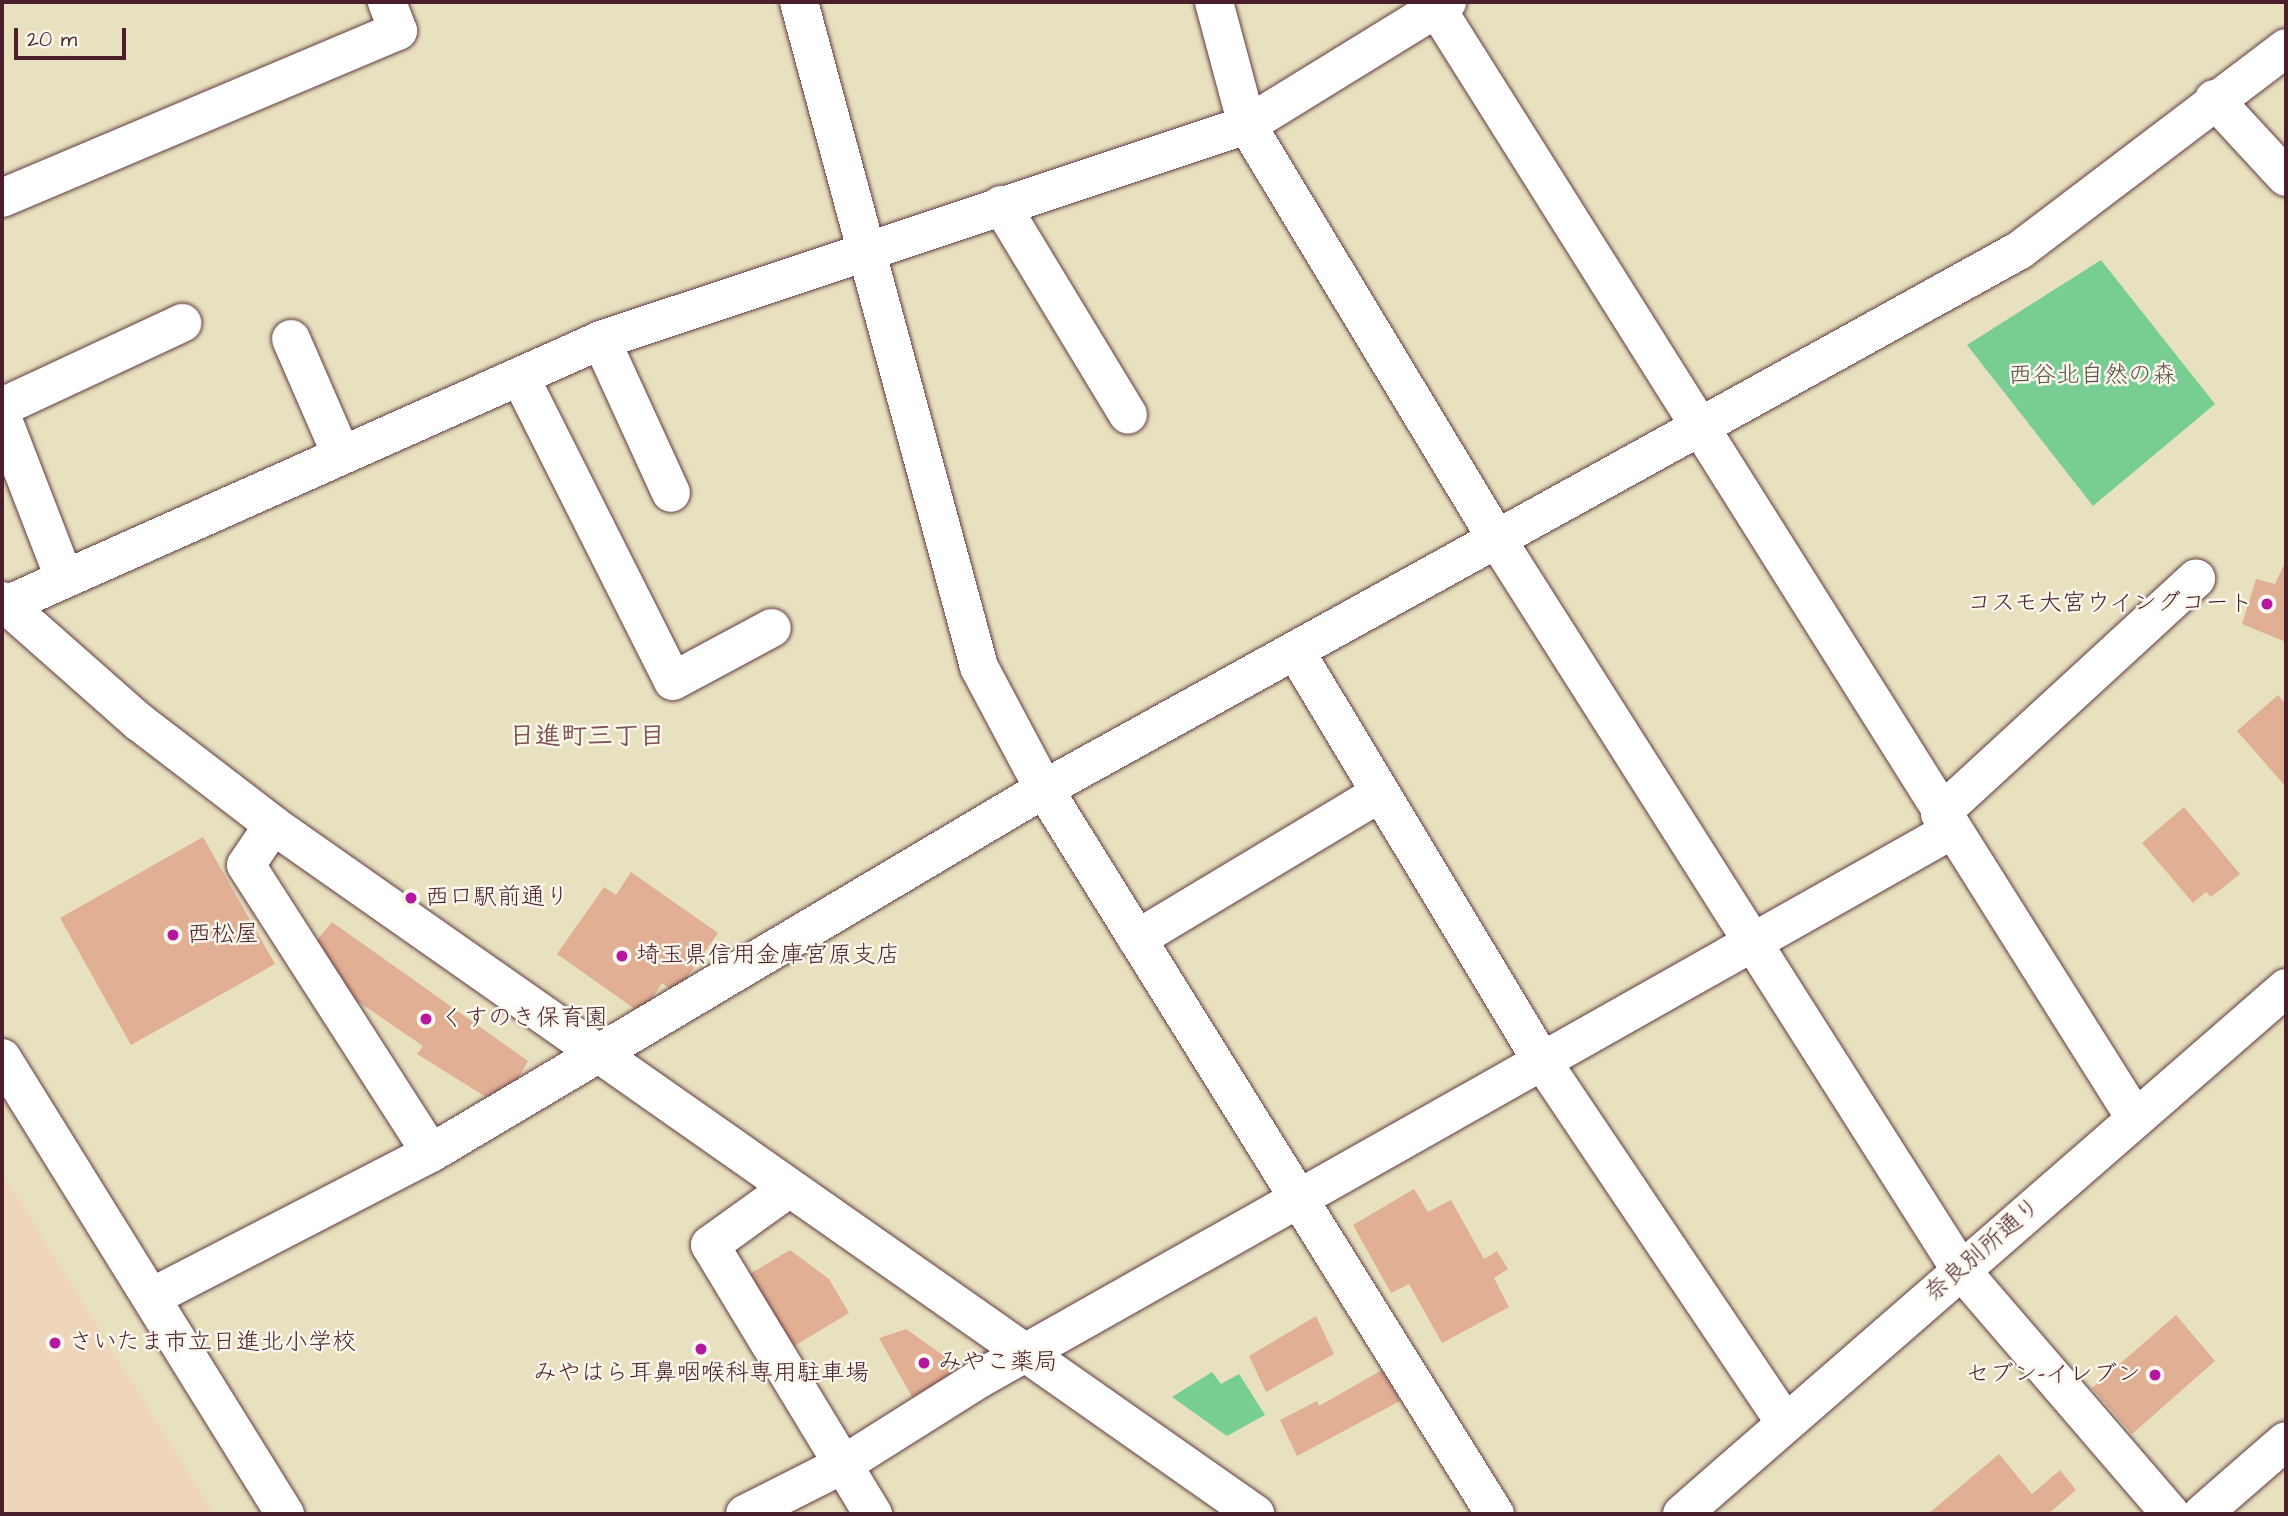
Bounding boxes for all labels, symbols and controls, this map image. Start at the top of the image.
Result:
scale bar [18,14,130,58]
text: 20 m [27,25,77,54]
park label: 西谷北自然の森 [2008,362,2176,390]
place label: コスモ大宮ウイングコート [1965,590,2253,618]
marker: コスモ大宮ウイングコート [2259,596,2275,612]
district label: 日進町三丁目 [509,721,665,753]
place label: 西口駅前通り [425,884,569,912]
marker: 西口駅前通り [403,890,419,906]
place label: 西松屋 [187,921,259,949]
marker: 西松屋 [165,927,181,943]
place label: 埼玉県信用金庫宮原支店 [636,942,900,970]
marker: 埼玉県信用金庫宮原支店 [614,948,630,964]
place label: くすのき保育園 [440,1005,608,1033]
marker: くすのき保育園 [418,1011,434,1027]
street label: 奈良別所通り [1919,1192,2047,1308]
place label: さいたま市立日進北小学校 [69,1329,357,1357]
marker: さいたま市立日進北小学校 [47,1335,63,1351]
marker: みやはら耳鼻咽喉科専用駐車場 [693,1341,709,1357]
place label: みやこ薬局 [938,1349,1058,1377]
marker: みやこ薬局 [916,1355,932,1371]
place label: みやはら耳鼻咽喉科専用駐車場 [533,1360,869,1388]
place label: セブン-イレブン [1966,1361,2141,1389]
marker: セブン-イレブン [2147,1367,2163,1383]

